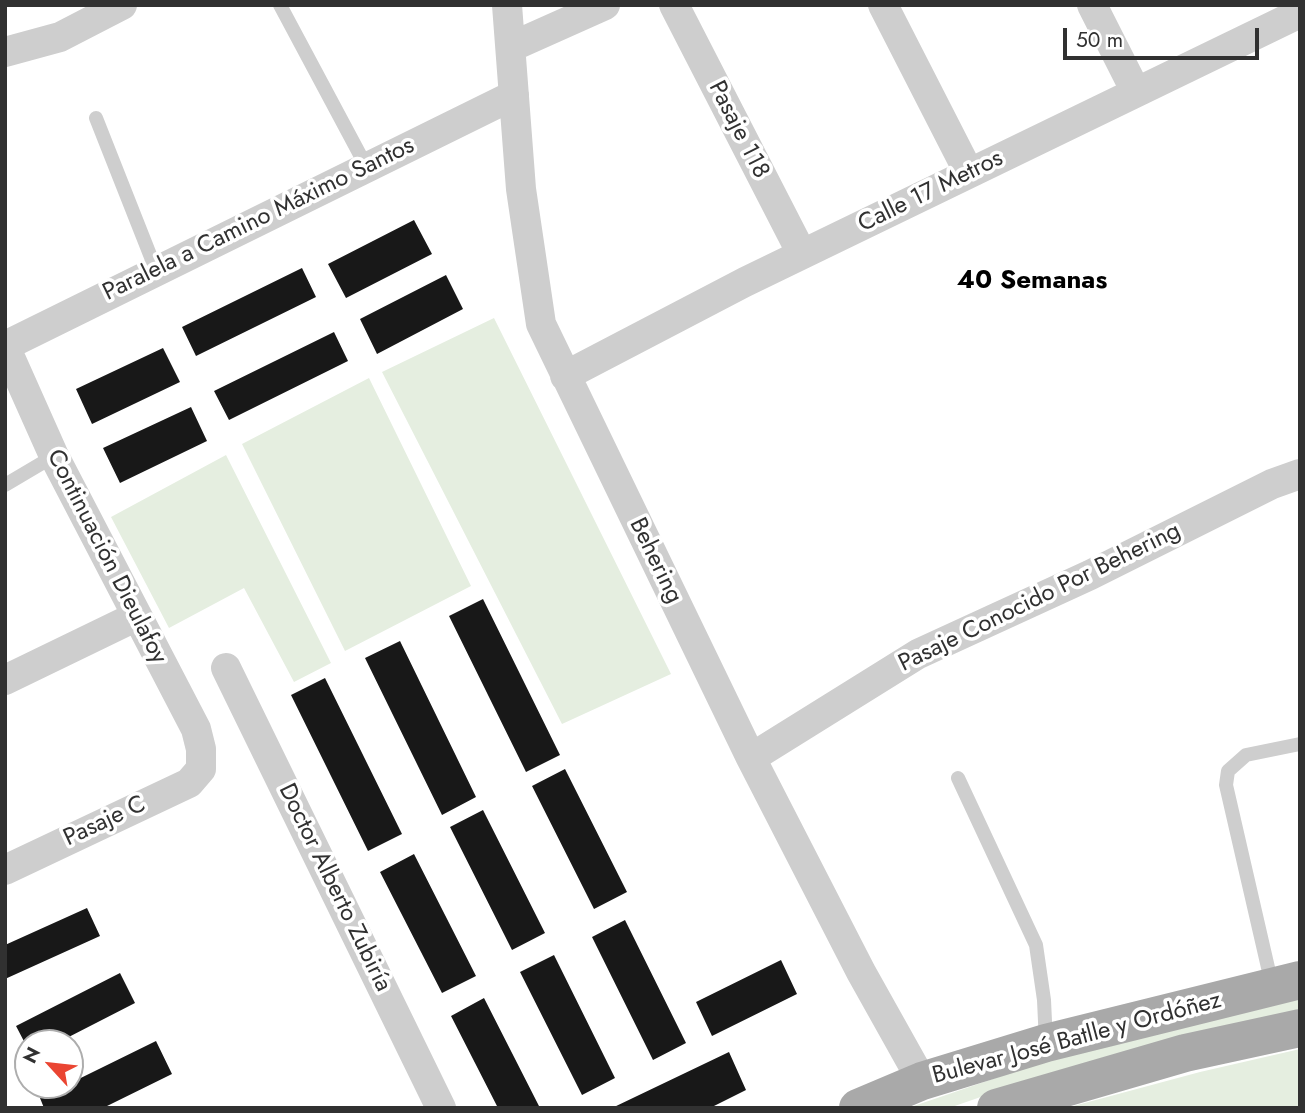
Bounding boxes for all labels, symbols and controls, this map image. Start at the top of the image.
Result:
scale bar [1067,14,1263,58]
text: 50 m [1076,25,1123,55]
street label: Pasaje 118 [701,76,775,184]
street label: Paralela a Camino Máximo Santos [99,132,419,308]
street label: Calle 17 Metros [854,145,1008,239]
district label: 40 Semanas [957,266,1107,298]
street label: Continuación Dieulafoy [40,445,172,669]
street label: Behering [622,514,688,608]
street label: Pasaje Conocido Por Behering [894,517,1186,679]
street label: Doctor Alberto Zubiría [271,779,397,997]
street label: Pasaje C [59,791,151,853]
street label: Bulevar José Batlle y Ordóñez [929,987,1225,1091]
north arrow [14,1029,84,1099]
text: N [16,1042,47,1068]

